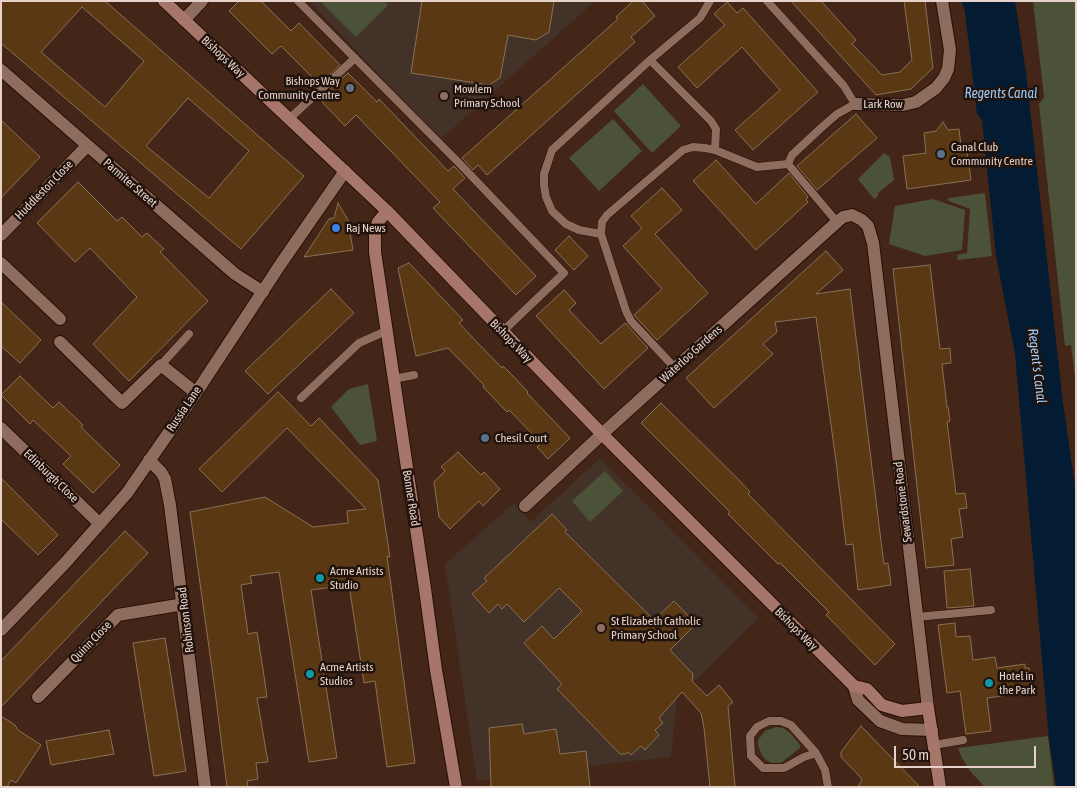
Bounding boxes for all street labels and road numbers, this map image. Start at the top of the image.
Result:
street label: Bishops Way [198,33,248,81]
street label: Lark Row [863,97,903,111]
street label: Parmiter Street [100,156,160,210]
street label: Huddleston Close [12,157,76,223]
street label: Bishops Way [487,316,535,366]
street label: Waterloo Gardens [657,322,725,386]
street label: Russia Lane [164,384,204,434]
street label: Edinburgh Close [21,446,81,506]
street label: Sewardstone Road [891,461,915,543]
street label: Bonner Road [399,469,423,527]
street label: Robinson Road [175,586,197,654]
street label: Bishops Way [772,605,820,653]
street label: Quinn Close [68,618,114,666]

